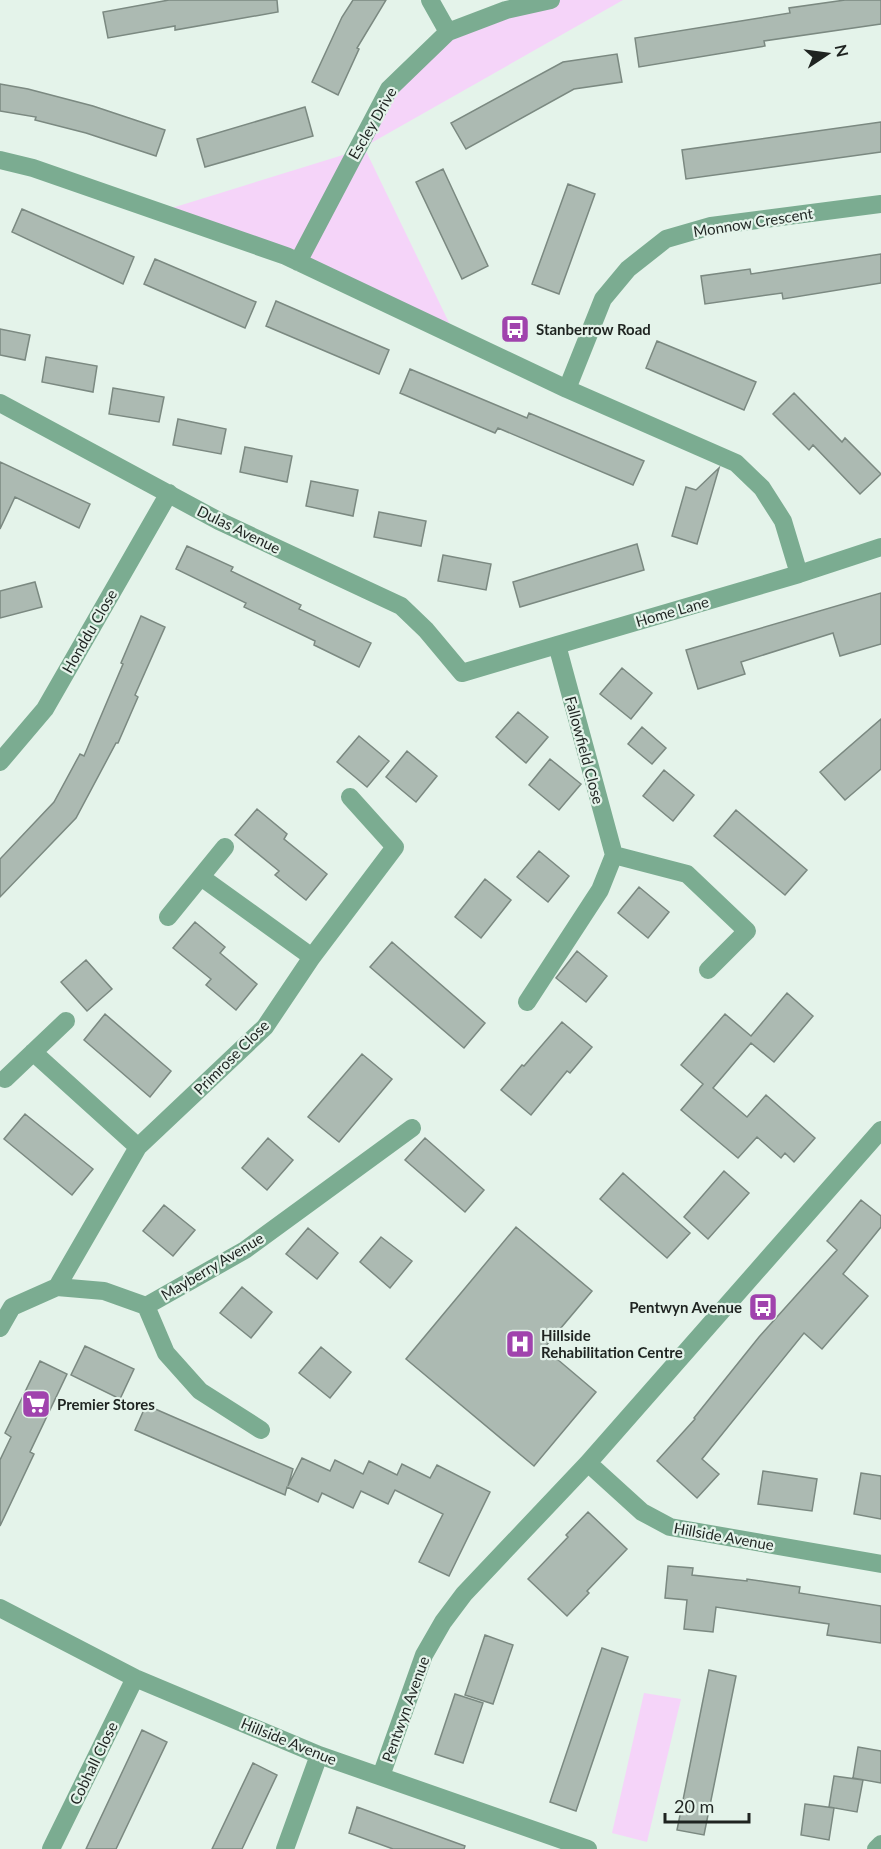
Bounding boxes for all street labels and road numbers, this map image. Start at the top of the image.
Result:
street label: Escley Drive [344,84,400,162]
street label: Monnow Crescent [692,204,815,240]
street label: Dulas Avenue [195,501,284,557]
street label: Honddu Close [58,586,120,676]
street label: Home Lane [633,592,711,630]
street label: Fallowfield Close [562,694,608,806]
street label: Primrose Close [190,1016,272,1098]
street label: Mayberry Avenue [158,1228,267,1304]
street label: Hillside Avenue [672,1518,776,1554]
street label: Pentwyn Avenue [378,1654,432,1764]
street label: Hillside Avenue [239,1714,339,1768]
street label: Cobhall Close [65,1719,121,1807]

